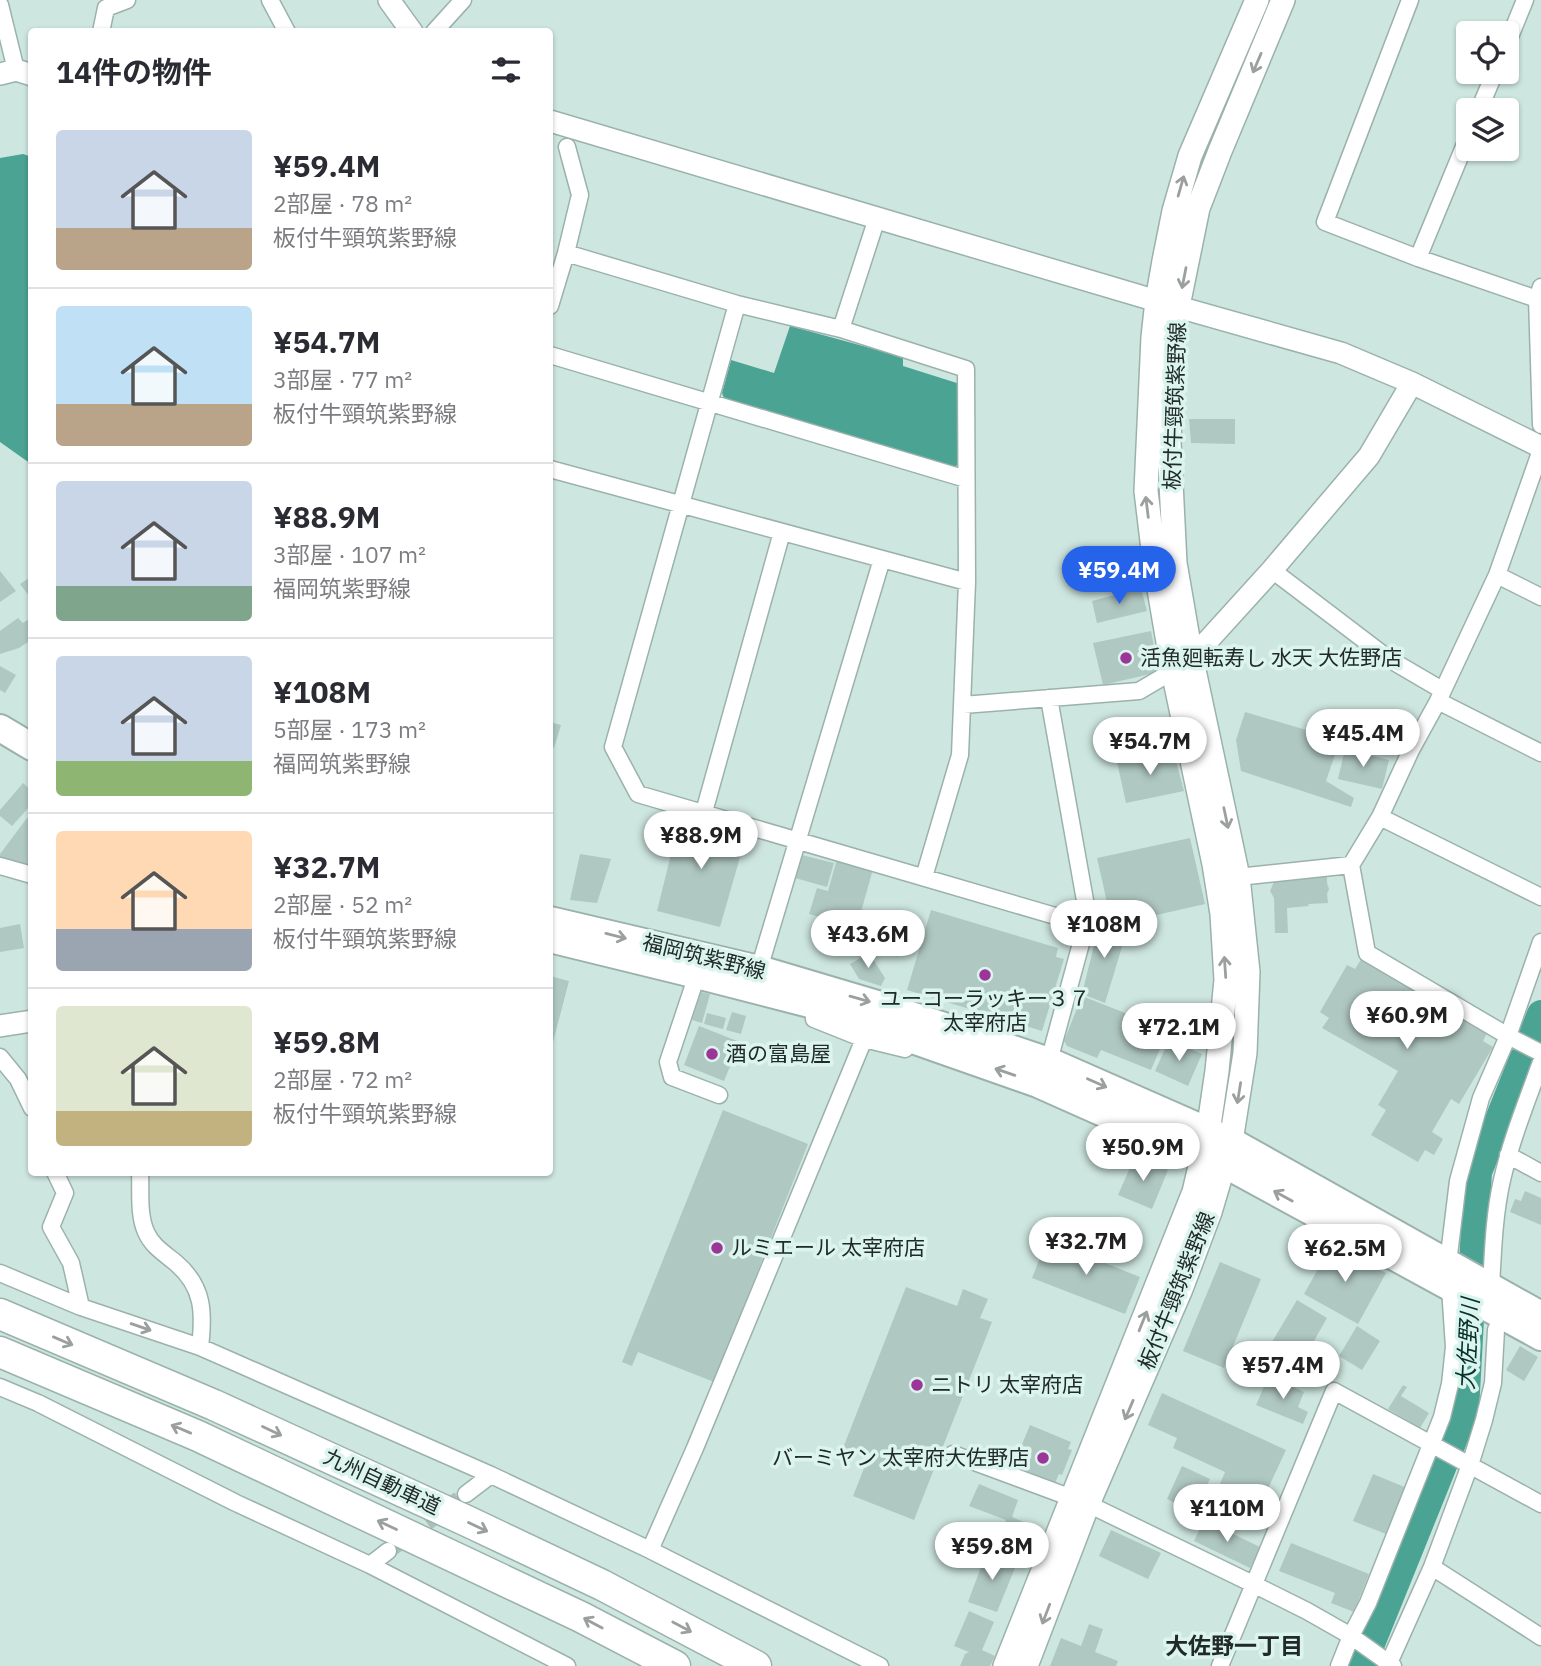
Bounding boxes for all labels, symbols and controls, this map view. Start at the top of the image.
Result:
map controls [1456,21,1519,161]
button: locate [1456,21,1519,84]
icon: filters [487,51,525,89]
text: 14件の物件 [56,52,212,91]
one-way arrow [1249,52,1262,73]
button: layers [1456,98,1519,161]
text: ¥59.4M [273,146,380,185]
icon: home [112,158,196,242]
one-way arrow [1175,175,1188,198]
text: 2部屋 · 78 m² [273,188,412,218]
text: 板付牛頸筑紫野線 [273,222,457,252]
one-way arrow [1176,266,1190,289]
text: ¥54.7M [273,322,380,361]
street label: 板付牛頸筑紫野線 [1157,322,1191,490]
icon: home [112,334,196,418]
text: 3部屋 · 77 m² [273,364,412,394]
text: 板付牛頸筑紫野線 [273,398,457,428]
one-way arrow [1141,496,1154,519]
text: ¥88.9M [273,497,380,536]
icon: home [112,509,196,593]
text: 3部屋 · 107 m² [273,539,426,569]
pin: ¥59.4M [1062,546,1176,606]
text: ¥59.4M [1078,554,1160,584]
text: 福岡筑紫野線 [273,573,411,603]
place label: 活魚廻転寿し 水天 大佐野店 [1140,643,1402,671]
marker: 活魚廻転寿し 水天 大佐野店 [1118,650,1134,666]
text: ¥108M [273,672,371,711]
icon: home [112,684,196,768]
pin: ¥45.4M [1306,710,1420,769]
text: 5部屋 · 173 m² [273,714,426,744]
text: ¥45.4M [1322,717,1404,747]
pin: ¥54.7M [1093,718,1207,777]
text: ¥54.7M [1109,725,1191,755]
text: 福岡筑紫野線 [273,748,411,778]
one-way arrow [1220,806,1233,829]
pin: ¥88.9M [644,812,758,871]
text: ¥88.9M [660,819,742,849]
text: ¥32.7M [273,847,380,886]
icon: home [112,859,196,943]
text: 2部屋 · 52 m² [273,889,412,919]
pin: ¥108M [1055,900,1153,960]
text: ¥108M [1066,908,1142,938]
pin: ¥43.6M [811,911,925,970]
text: ¥43.6M [827,918,909,948]
text: 板付牛頸筑紫野線 [273,923,457,953]
street label: 福岡筑紫野線 [640,927,769,985]
one-way arrow [604,930,627,943]
one-way arrow [1218,956,1231,979]
marker: ユーコーラッキー３７ 太宰府店 [977,967,993,983]
place label: ユーコーラッキー３７ 太宰府店 [880,984,1090,1036]
pin: ¥60.9M [1350,992,1464,1051]
one-way arrow [848,994,870,1007]
text: ¥60.9M [1366,999,1448,1029]
pin: ¥72.1M [1122,1004,1236,1063]
text: ¥72.1M [1138,1011,1220,1041]
text: ¥59.8M [273,1022,380,1061]
icon: home [112,1034,196,1118]
place label: 酒の富島屋 [726,1039,831,1067]
marker: 酒の富島屋 [704,1046,720,1062]
text: 2部屋 · 72 m² [273,1064,412,1094]
one-way arrow [994,1065,1016,1077]
one-way arrow [1086,1077,1107,1090]
one-way arrow [1232,1081,1245,1103]
text: 板付牛頸筑紫野線 [273,1098,457,1128]
pin: ¥50.9M [1086,1124,1200,1183]
text: ¥50.9M [1102,1131,1184,1161]
one-way arrow [1273,1189,1293,1203]
street label: 板付牛頸筑紫野線 [1132,1207,1221,1374]
pin: ¥32.7M [1029,1218,1143,1277]
pin: ¥62.5M [1288,1224,1402,1284]
text: ¥32.7M [1045,1225,1127,1255]
text: ¥62.5M [1304,1232,1386,1262]
place label: ルミエール 太宰府店 [731,1233,925,1261]
marker: ルミエール 太宰府店 [709,1240,725,1256]
water label: 大佐野川 [1450,1294,1485,1391]
one-way arrow [1137,1311,1150,1332]
one-way arrow [129,1322,151,1334]
one-way arrow [52,1335,73,1348]
pin: ¥57.4M [1226,1342,1340,1401]
text: ¥57.4M [1242,1349,1324,1379]
place label: ニトリ 太宰府店 [931,1370,1083,1398]
marker: ニトリ 太宰府店 [909,1377,925,1393]
one-way arrow [1121,1398,1134,1420]
one-way arrow [171,1422,192,1435]
one-way arrow [260,1425,282,1438]
street label: 九州自動車道 [319,1442,445,1520]
place label: バーミヤン 太宰府大佐野店 [772,1443,1029,1471]
marker: バーミヤン 太宰府大佐野店 [1035,1450,1051,1466]
pin: ¥110M [1178,1484,1276,1544]
text: ¥110M [1189,1492,1265,1522]
one-way arrow [377,1518,398,1532]
one-way arrow [467,1520,488,1534]
pin: ¥59.8M [935,1522,1049,1582]
text: ¥59.8M [951,1530,1033,1560]
one-way arrow [1038,1602,1051,1624]
one-way arrow [583,1616,603,1630]
one-way arrow [671,1621,692,1634]
district label: 大佐野一丁目 [1165,1630,1303,1660]

